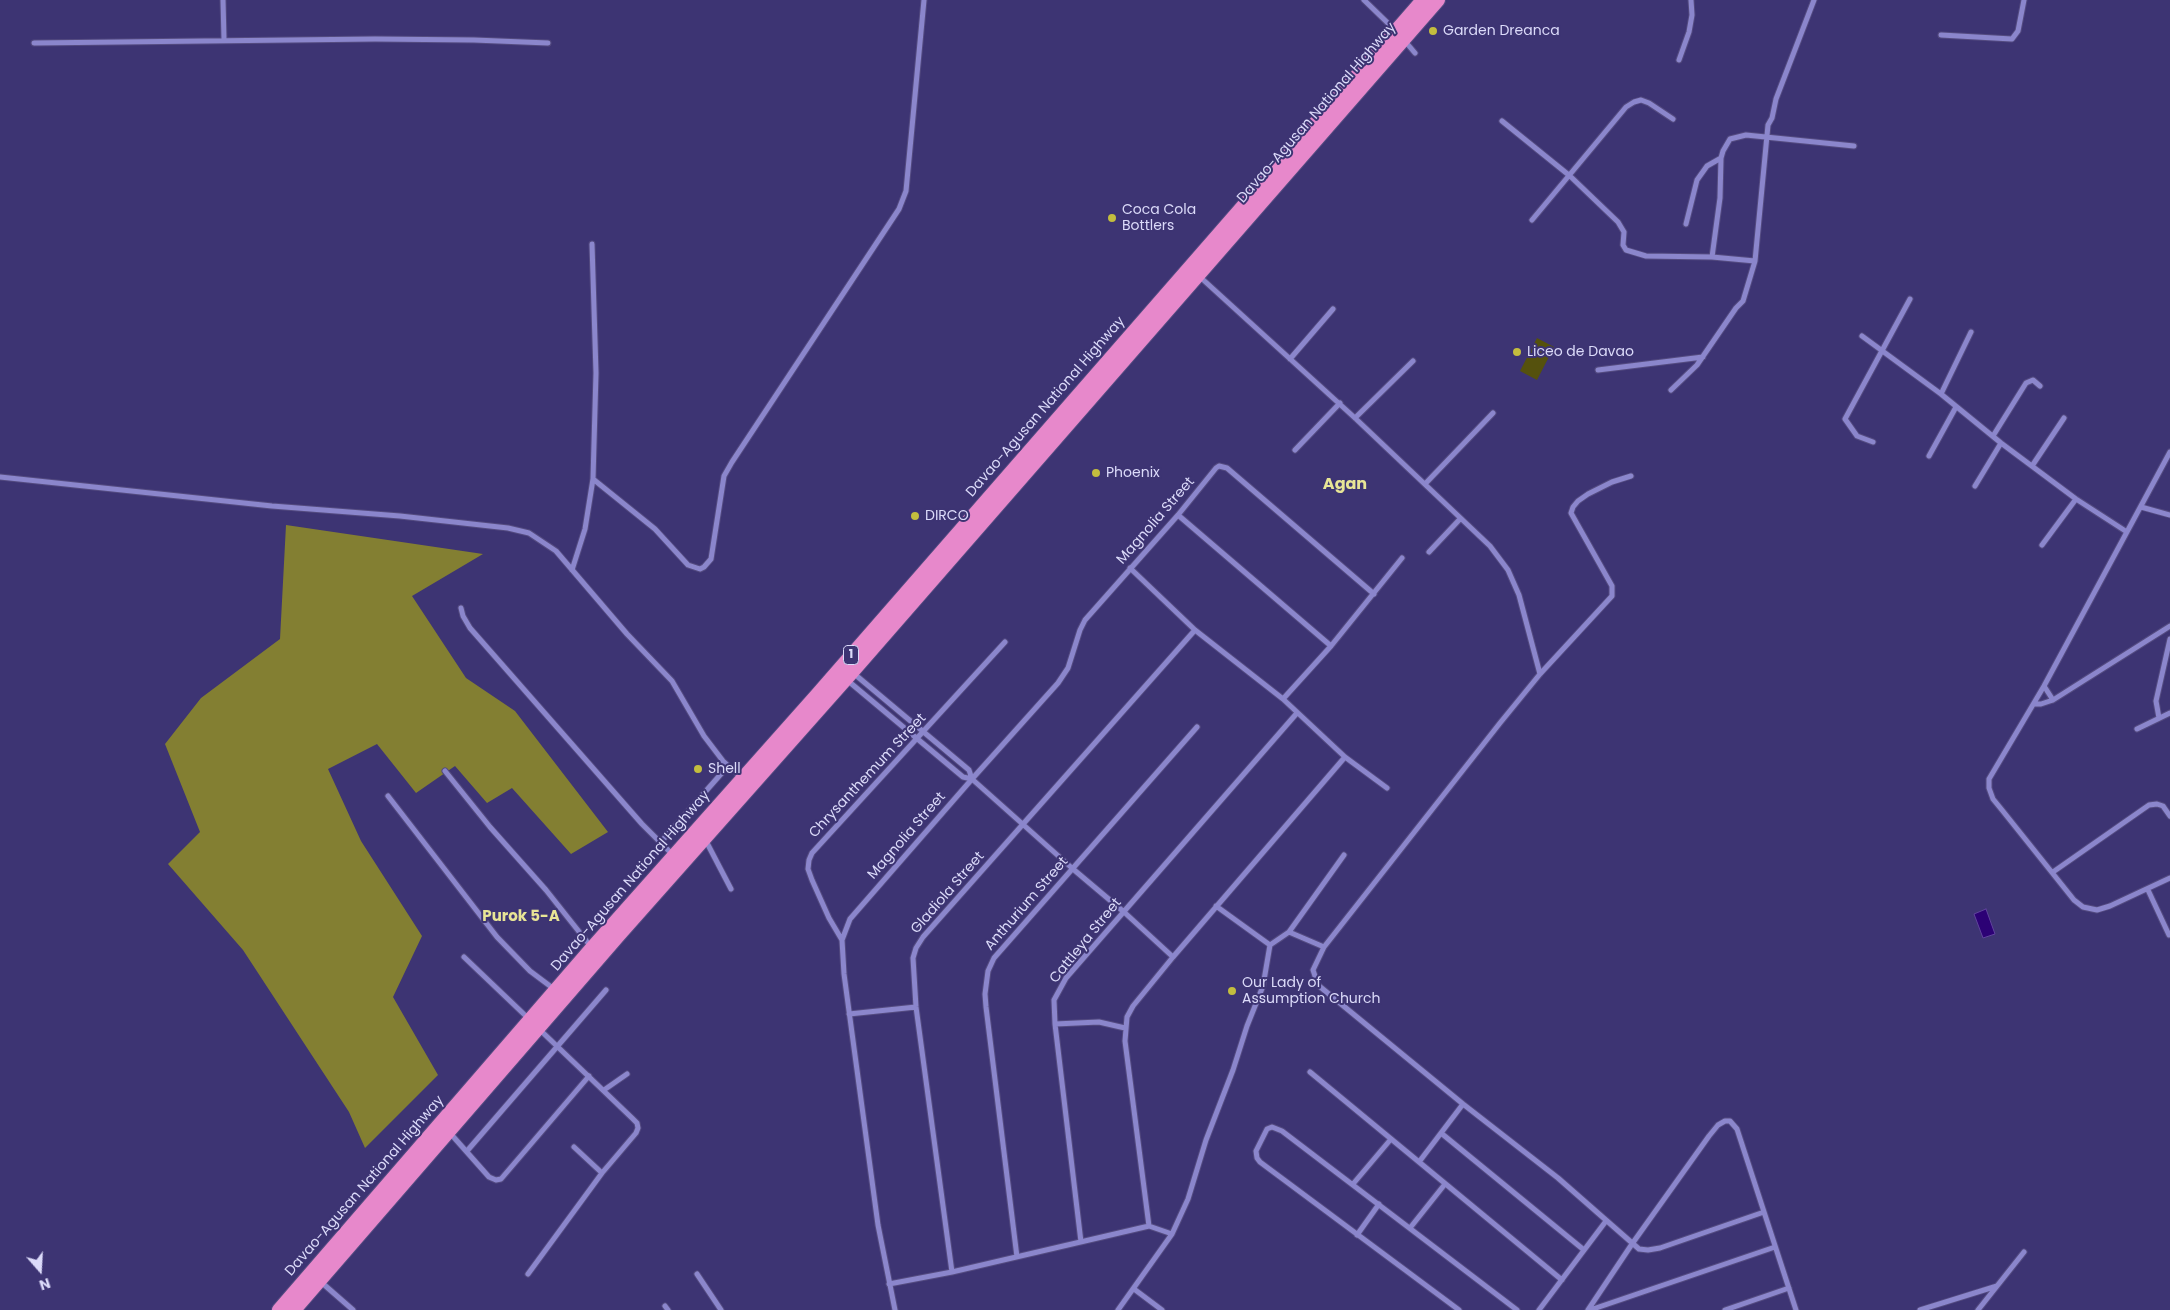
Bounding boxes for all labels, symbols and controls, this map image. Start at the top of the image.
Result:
street label: Davao-Agusan National Highway [1234,19,1400,207]
place label: Garden Dreanca [1443,23,1560,39]
marker: Garden Dreanca [1427,25,1439,37]
place label: Coca Cola Bottlers [1122,202,1196,234]
marker: Coca Cola Bottlers [1106,212,1118,224]
street label: Davao-Agusan National Highway [963,313,1129,501]
place label: Liceo de Davao [1527,344,1634,360]
marker: Liceo de Davao [1511,346,1523,358]
place label: Phoenix [1106,465,1160,481]
marker: Phoenix [1090,467,1102,479]
street label: Magnolia Street [1114,474,1198,568]
district label: Agan [1323,475,1367,495]
place label: DIRCO [925,508,969,524]
marker: DIRCO [909,510,921,522]
road number: 1 [844,646,858,664]
street label: Chrysanthemum Street [806,710,930,842]
place label: Shell [708,761,741,777]
marker: Shell [692,763,704,775]
street label: Davao-Agusan National Highway [548,787,714,975]
street label: Magnolia Street [865,789,949,883]
street label: Gladiola Street [908,849,988,937]
street label: Anthurium Street [982,854,1072,954]
street label: Cattleya Street [1047,895,1125,987]
district label: Purok 5-A [482,908,560,926]
place label: Our Lady of Assumption Church [1242,975,1381,1008]
marker: Our Lady of Assumption Church [1226,985,1238,997]
street label: Davao-Agusan National Highway [282,1092,448,1280]
north arrow [15,1245,65,1295]
text: N [37,1273,53,1295]

